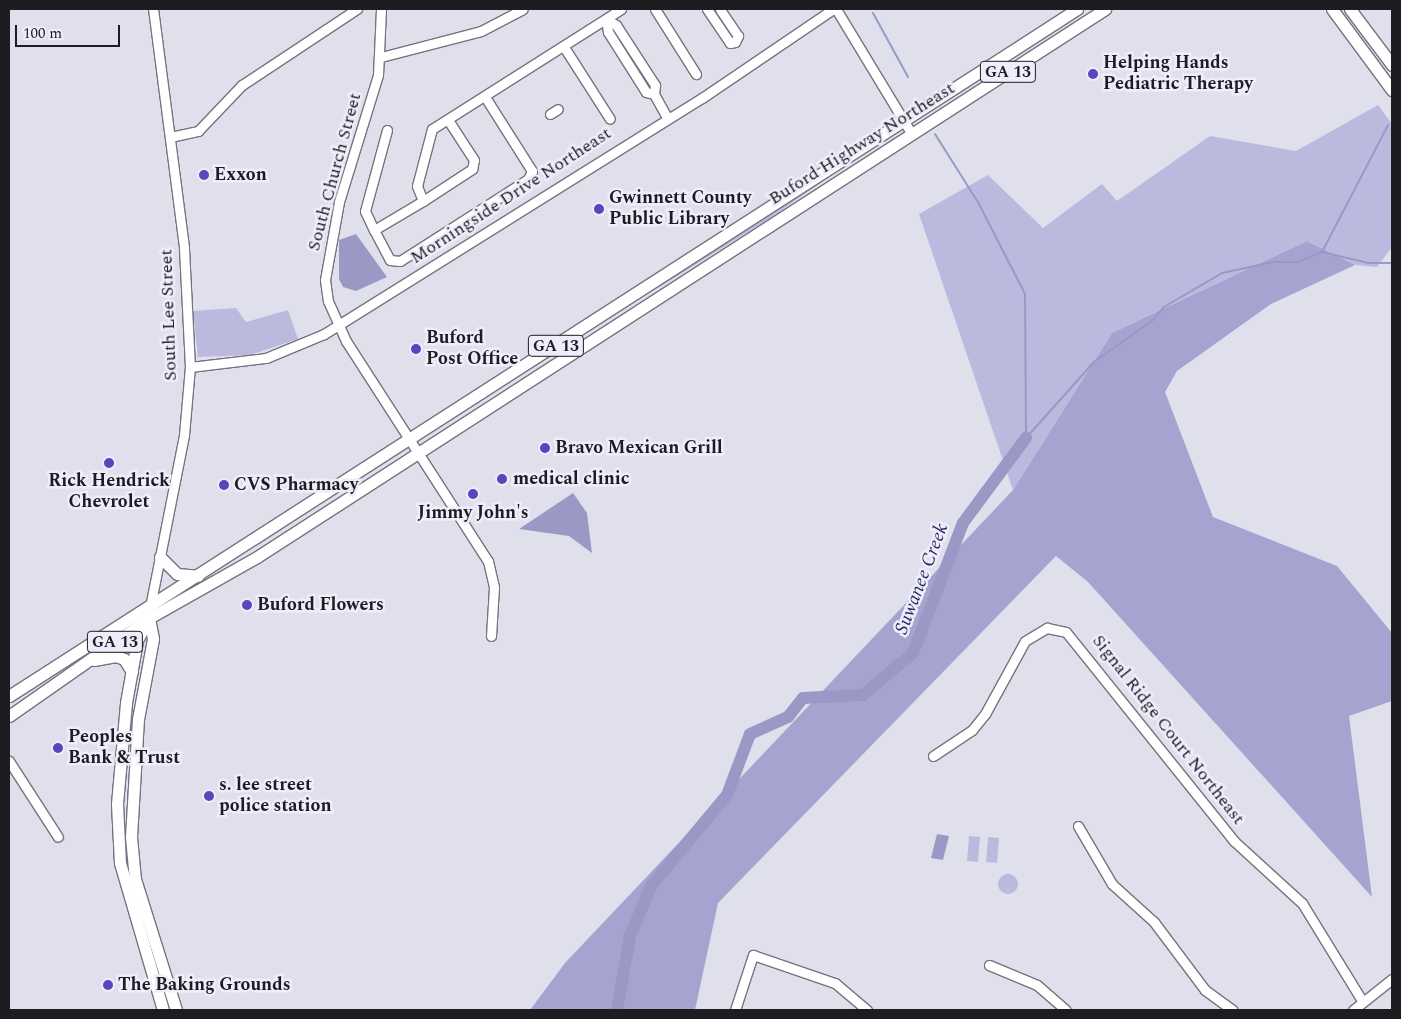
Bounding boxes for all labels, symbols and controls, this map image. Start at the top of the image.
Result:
scale bar [18,15,122,47]
text: 100 m [23,22,62,45]
place label: Helping Hands Pediatric Therapy [1103,53,1253,96]
road number: GA 13 [979,58,1037,86]
marker: Helping Hands Pediatric Therapy [1087,68,1099,80]
street label: Buford Highway Northeast [765,78,959,210]
street label: South Church Street [304,91,366,253]
street label: Morningside Drive Northeast [407,123,615,269]
place label: Exxon [214,164,267,186]
marker: Exxon [198,169,210,181]
place label: Gwinnett County Public Library [609,188,751,230]
marker: Gwinnett County Public Library [593,203,605,215]
street label: South Lee Street [156,249,182,381]
place label: Buford Post Office [426,328,518,370]
road number: GA 13 [527,332,585,360]
marker: Buford Post Office [410,343,422,355]
place label: Bravo Mexican Grill [555,437,723,459]
marker: Bravo Mexican Grill [539,442,551,454]
marker: Rick Hendrick Chevrolet [103,457,115,469]
place label: medical clinic [513,468,629,490]
place label: Rick Hendrick Chevrolet [48,471,170,514]
marker: medical clinic [495,472,509,486]
place label: CVS Pharmacy [234,474,358,496]
marker: CVS Pharmacy [218,479,230,491]
marker: Jimmy John's [467,488,479,500]
place label: Jimmy John's [417,502,529,524]
water label: Suwanee Creek [890,520,954,638]
place label: Buford Flowers [257,594,384,616]
marker: Buford Flowers [241,599,253,611]
road number: GA 13 [86,628,144,656]
street label: Signal Ridge Court Northeast [1087,631,1249,829]
place label: Peoples Bank & Trust [68,727,180,770]
marker: Peoples Bank & Trust [52,742,64,754]
place label: s. lee street police station [219,775,332,818]
marker: s. lee street police station [203,790,215,802]
place label: The Baking Grounds [118,974,291,996]
marker: The Baking Grounds [102,979,114,991]

